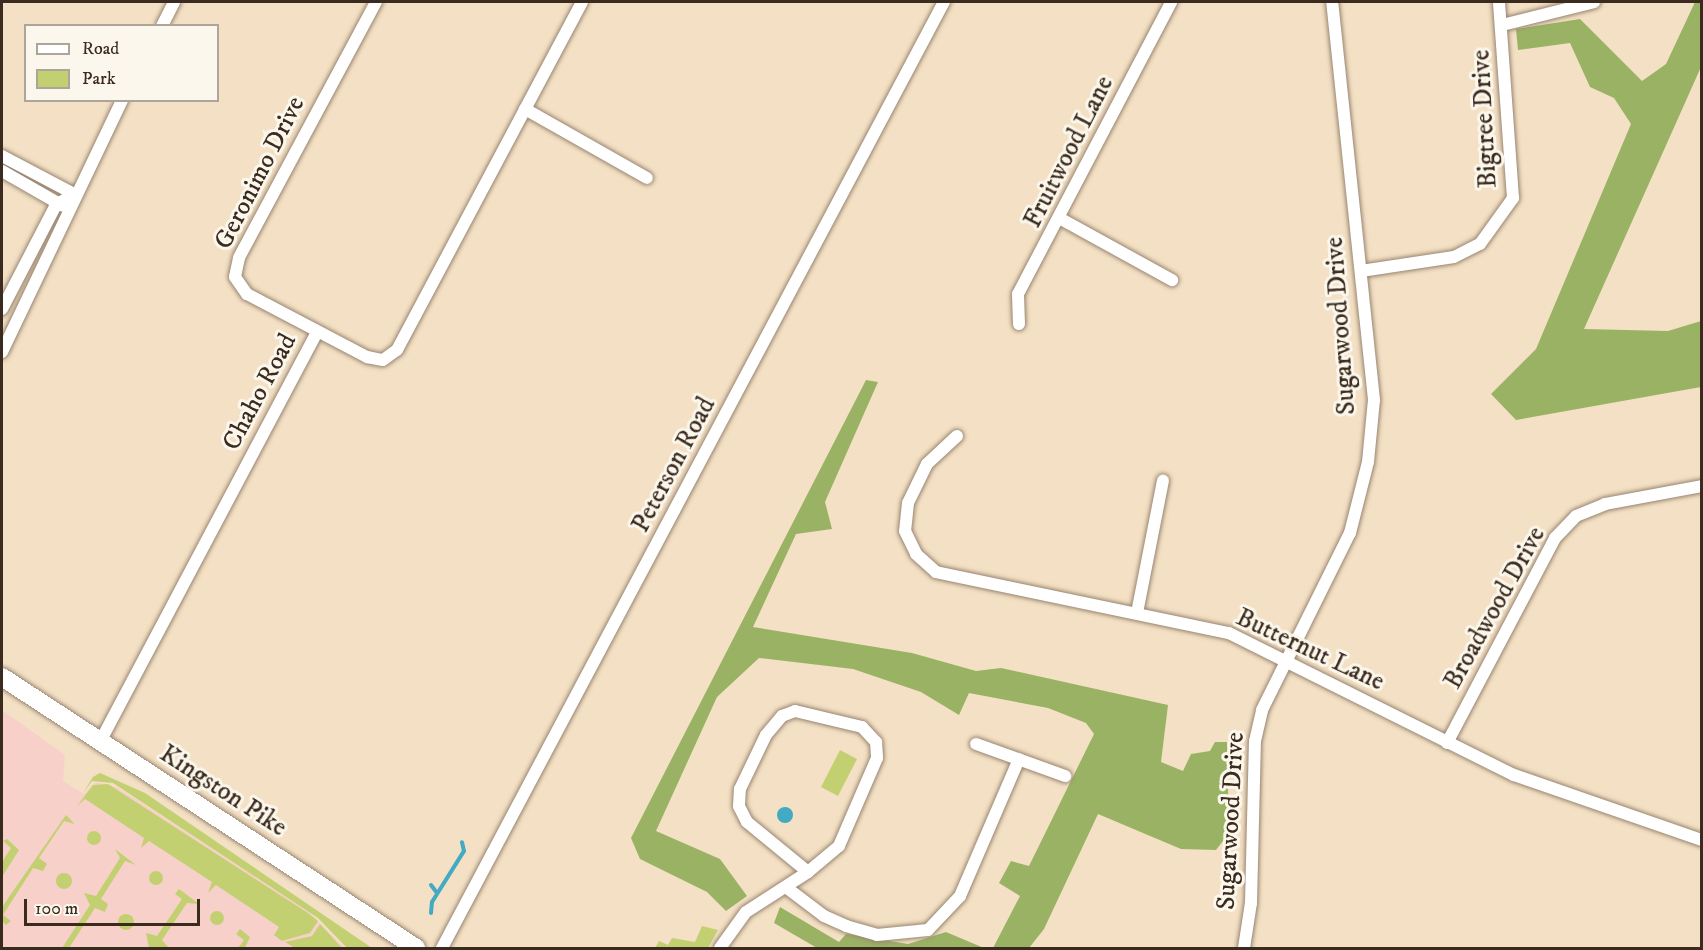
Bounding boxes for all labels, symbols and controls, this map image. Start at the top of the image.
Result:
legend [24,24,219,102]
text: Road [82,38,119,60]
street label: Bigtree Drive [1466,49,1504,189]
text: Park [82,68,116,90]
street label: Fruitwood Lane [1017,71,1121,233]
street label: Geronimo Drive [208,91,312,255]
street label: Sugarwood Drive [1319,236,1363,416]
street label: Chaho Road [216,328,304,456]
street label: Peterson Road [625,392,723,538]
street label: Broadwood Drive [1438,521,1552,695]
street label: Butternut Lane [1231,602,1389,698]
street label: Sugarwood Drive [1211,731,1251,911]
street label: Kingston Pike [154,738,292,844]
scale bar [27,887,202,925]
text: 100 m [35,898,78,920]

